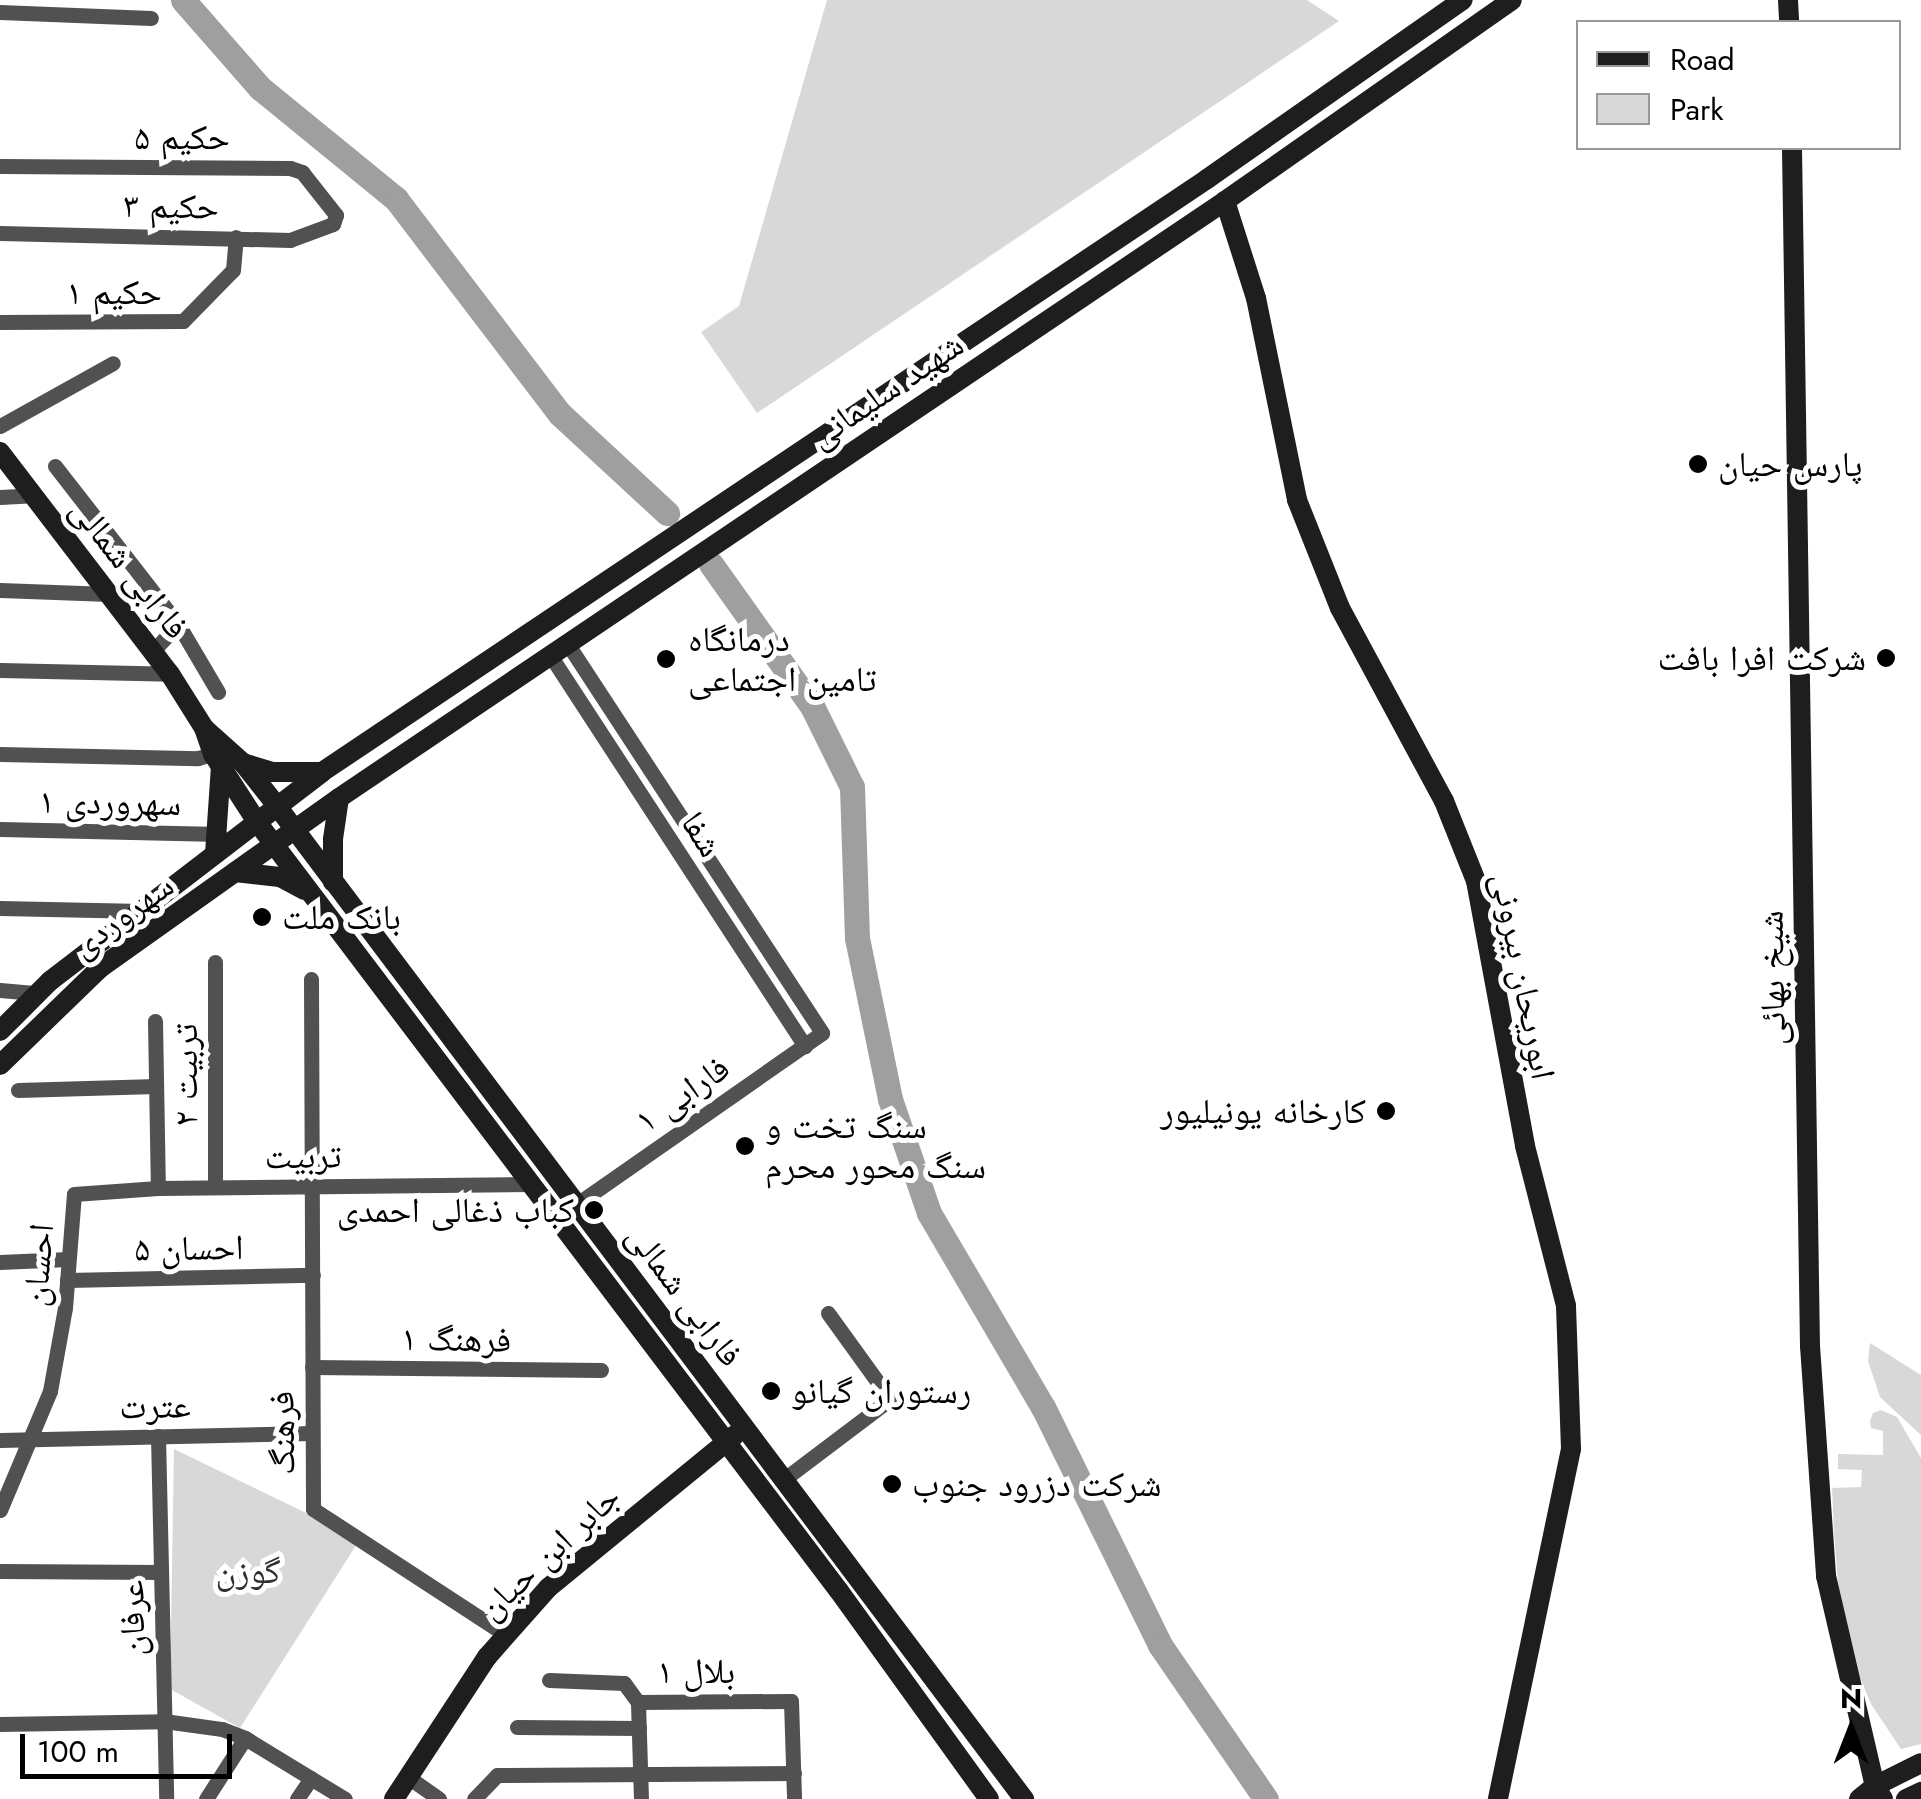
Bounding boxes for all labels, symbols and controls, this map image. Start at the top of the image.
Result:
legend [1576,20,1901,150]
text: Road [1670,38,1735,81]
text: Park [1670,88,1723,131]
street label: حکیم ۵ [134,116,230,158]
street label: حکیم ۳ [123,184,219,228]
street label: حکیم ۱ [66,271,162,313]
street label: شهید سلیمانی [801,323,971,457]
place label: پارس حیان [1718,443,1863,485]
marker: پارس حیان [1687,453,1709,475]
street label: فارابی شمالی [62,489,198,647]
place label: درمانگاه تامین اجتماعی [688,618,877,700]
place label: شرکت افرا بافت [1657,637,1866,679]
marker: درمانگاه تامین اجتماعی [653,646,679,672]
marker: شرکت افرا بافت [1875,647,1897,669]
street label: سهروردی ۱ [38,780,182,824]
street label: شفا [672,804,732,864]
street label: سهروردی [63,864,181,966]
street label: ابوریحان بیرونی [1483,869,1565,1083]
place label: بانک ملت [282,896,401,938]
marker: بانک ملت [251,906,273,928]
street label: شیخ بهائی [1750,910,1794,1046]
street label: تربیت ۲ [164,1023,206,1127]
street label: فارابی ۱ [627,1047,737,1141]
place label: کارخانه یونیلیور [1160,1090,1366,1132]
marker: کارخانه یونیلیور [1375,1100,1397,1122]
place label: سنگ تخت و سنگ محور محرم [765,1105,986,1187]
street label: تربیت [264,1134,342,1178]
marker: سنگ تخت و سنگ محور محرم [734,1135,756,1157]
place label: کباب ذغالی احمدی [337,1189,574,1231]
marker: کباب ذغالی احمدی [583,1199,605,1221]
street label: فارابی شمالی [618,1216,752,1374]
street label: احسان [13,1222,63,1308]
street label: احسان ۵ [134,1226,244,1270]
street label: فرهنگ ۱ [401,1317,511,1361]
place label: رستوران گیانو [791,1370,971,1412]
marker: رستوران گیانو [760,1380,782,1402]
street label: عترت [119,1384,191,1428]
street label: فرهنگ [260,1391,304,1475]
place label: شرکت دزرود جنوب [912,1463,1162,1505]
marker: شرکت دزرود جنوب [881,1473,903,1495]
street label: جابر ابن حیان [469,1476,629,1628]
park label: گوزن [216,1550,280,1592]
street label: عرفان [110,1580,154,1656]
street label: بلال ۱ [657,1650,735,1692]
text: N [1840,1678,1862,1719]
north arrow [1801,1679,1901,1779]
scale bar [25,1714,238,1776]
text: 100 m [37,1730,119,1773]

